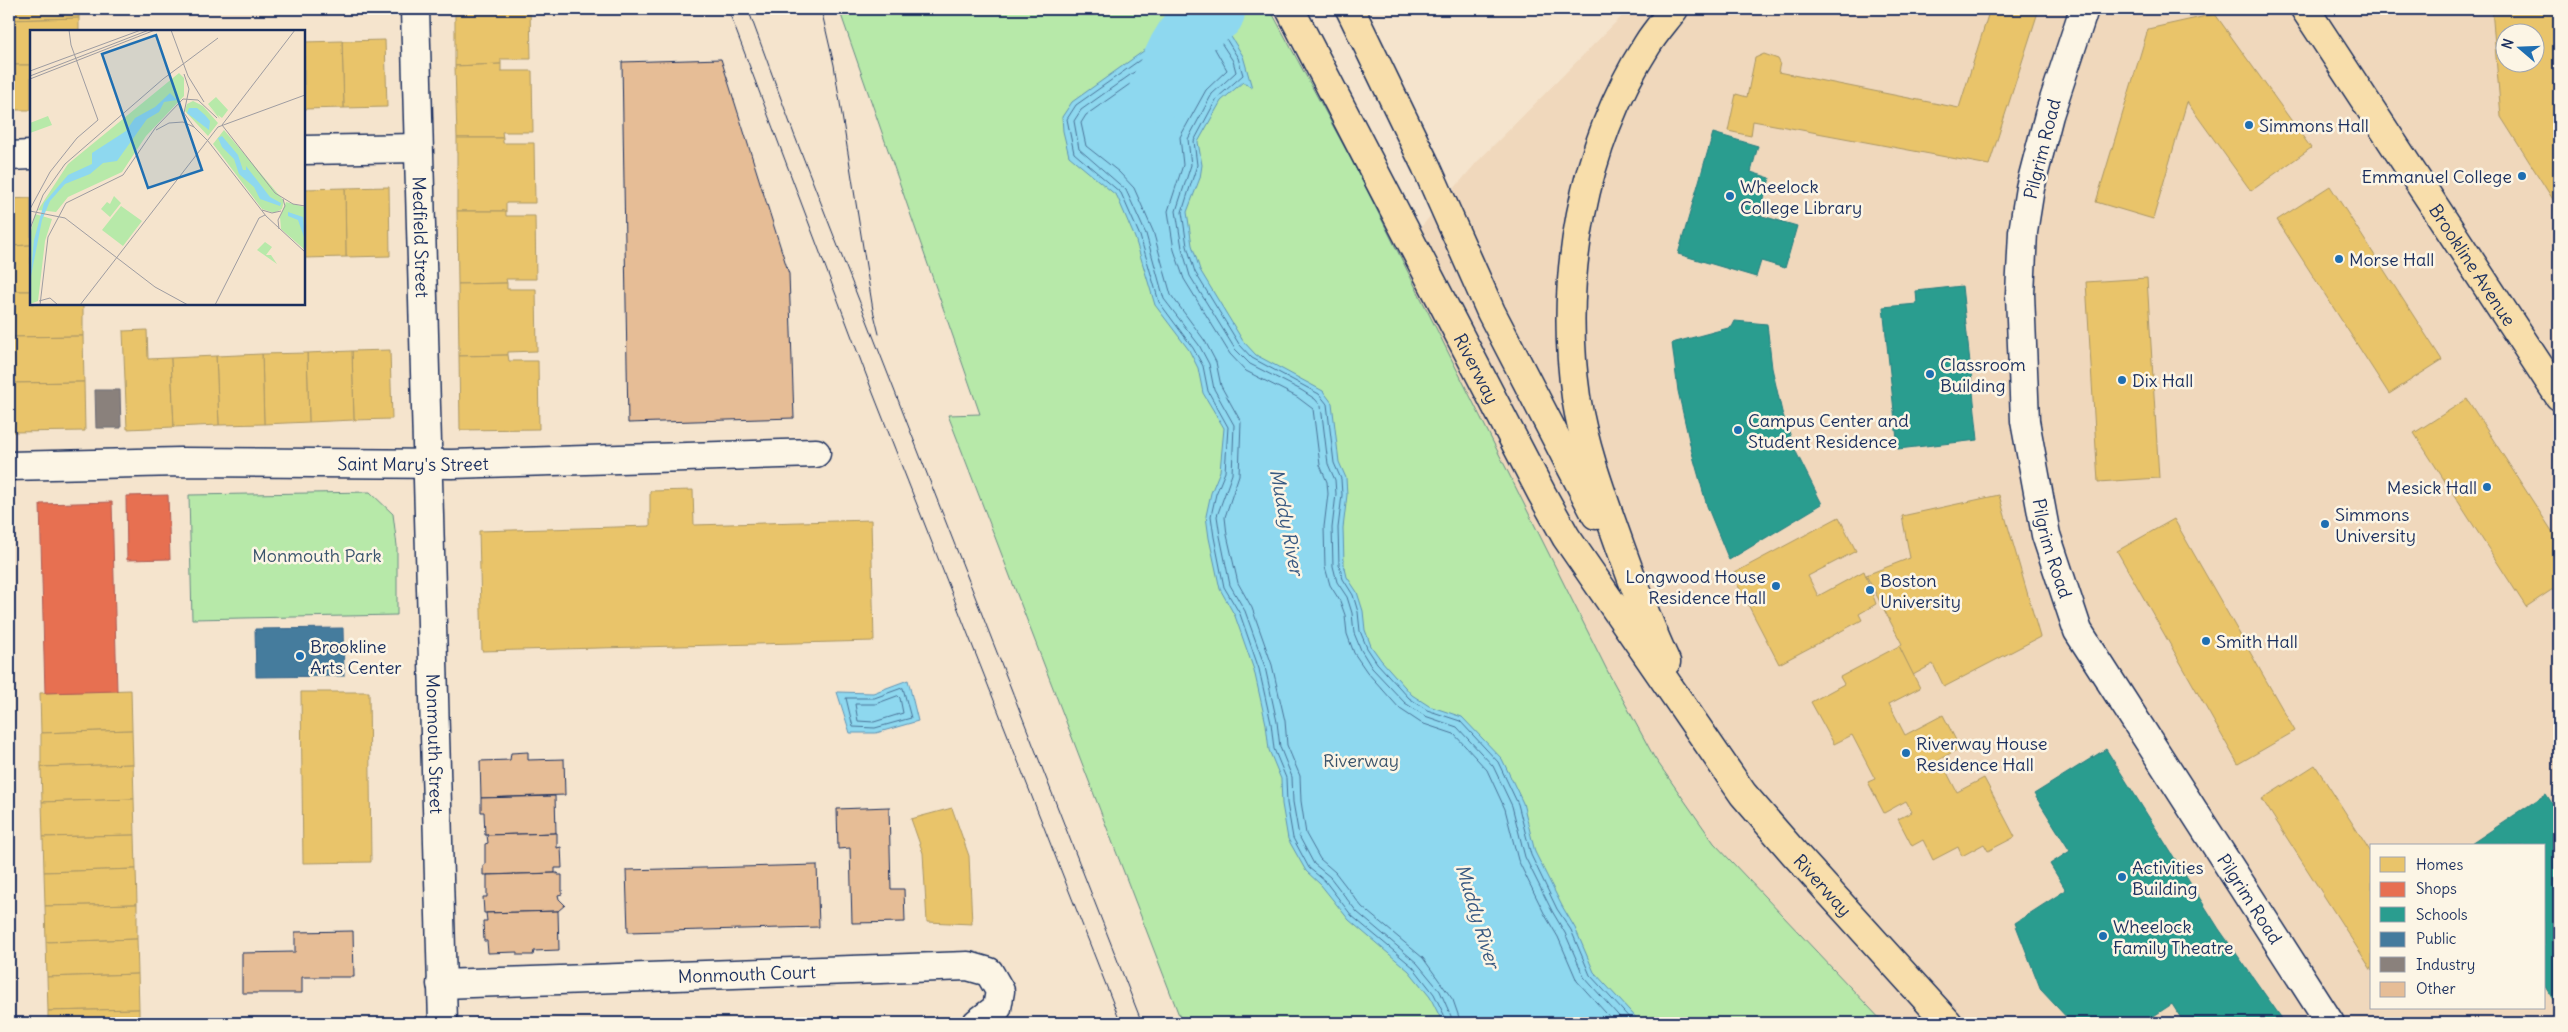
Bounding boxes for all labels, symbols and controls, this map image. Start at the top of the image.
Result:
north arrow [2496,22,2546,72]
inset map [30,30,305,305]
text: N [2498,36,2518,51]
street label: Pilgrim Road [2018,96,2066,202]
place label: Simmons Hall [2259,114,2369,137]
marker: Simmons Hall [2243,119,2255,131]
place label: Emmanuel College [2362,165,2512,188]
marker: Emmanuel College [2516,170,2528,182]
place label: Wheelock College Library [1740,175,1862,219]
street label: Medfield Street [408,176,434,298]
marker: Wheelock College Library [1724,190,1736,202]
street label: Brookline Avenue [2425,199,2521,330]
place label: Morse Hall [2349,248,2434,271]
marker: Morse Hall [2333,253,2345,265]
street label: Riverway [1449,329,1504,407]
place label: Classroom Building [1940,353,2026,397]
marker: Classroom Building [1924,368,1936,380]
place label: Dix Hall [2132,369,2193,392]
marker: Dix Hall [2116,374,2128,386]
place label: Campus Center and Student Residence [1748,409,1909,453]
marker: Campus Center and Student Residence [1732,424,1744,436]
street label: Saint Mary's Street [337,451,489,476]
water label: Muddy River [1265,467,1309,579]
place label: Mesick Hall [2387,476,2477,499]
marker: Mesick Hall [2481,481,2493,493]
street label: Pilgrim Road [2028,496,2078,601]
place label: Simmons University [2335,503,2416,547]
marker: Simmons University [2319,518,2331,530]
park label: Monmouth Park [252,544,382,567]
place label: Longwood House Residence Hall [1625,565,1766,609]
place label: Boston University [1880,569,1961,613]
marker: Longwood House Residence Hall [1770,580,1782,592]
marker: Boston University [1864,584,1876,596]
place label: Smith Hall [2216,630,2298,653]
place label: Brookline Arts Center [310,635,402,679]
marker: Smith Hall [2200,635,2212,647]
marker: Brookline Arts Center [294,650,306,662]
street label: Monmouth Street [422,673,449,814]
place label: Riverway House Residence Hall [1916,732,2048,776]
marker: Riverway House Residence Hall [1900,747,1912,759]
park label: Riverway [1323,749,1399,772]
legend [2370,844,2546,1010]
street label: Riverway [1789,849,1857,921]
street label: Pilgrim Road [2213,849,2288,948]
text: Homes [2416,855,2463,874]
place label: Activities Building [2132,856,2204,900]
water label: Muddy River [1451,861,1506,973]
marker: Activities Building [2116,871,2128,883]
text: Shops [2416,879,2457,898]
text: Schools [2416,905,2468,924]
place label: Wheelock Family Theatre [2113,915,2233,959]
text: Public [2416,929,2457,948]
marker: Wheelock Family Theatre [2097,930,2109,942]
text: Industry [2416,955,2475,974]
street label: Monmouth Court [677,960,816,987]
text: Other [2416,979,2456,998]

